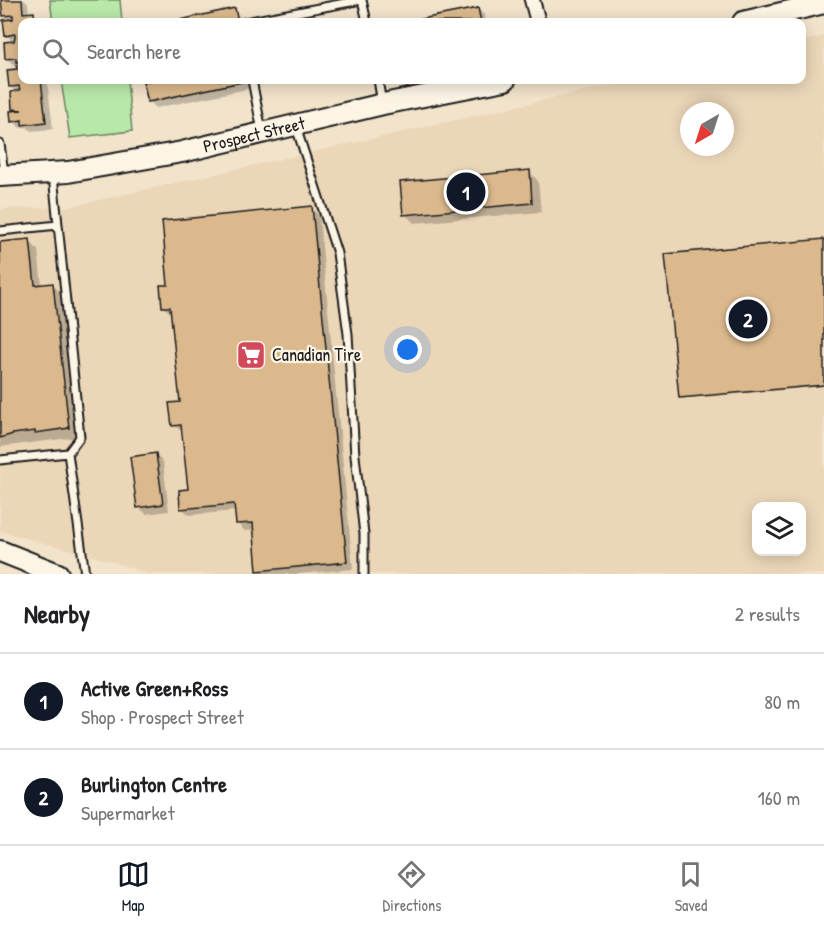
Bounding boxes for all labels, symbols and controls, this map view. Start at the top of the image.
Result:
search box [18,18,806,84]
icon: search [39,35,72,68]
text: Search here [87,36,181,66]
north arrow [680,102,734,156]
street label: Prospect Street [201,110,308,159]
pin: 1 [446,170,486,214]
pin: 2 [728,296,768,342]
your location [393,335,422,364]
supermarket icon: Canadian Tire [235,339,267,371]
place label: Canadian Tire [272,342,361,367]
map controls [752,502,806,556]
button: layers [752,502,806,556]
text: Nearby [24,596,90,631]
text: 2 results [735,600,800,627]
text: Active Green+Ross [81,673,228,703]
text: 1 [40,688,47,715]
text: 80 m [764,688,800,715]
text: Shop · Prospect Street [81,703,244,730]
text: Burlington Centre [81,769,227,799]
text: 2 [39,784,48,811]
text: 160 m [758,784,800,811]
text: Supermarket [81,799,175,826]
tab: Map [117,858,150,916]
tab: Directions [383,858,441,916]
tab: Saved [674,858,707,916]

